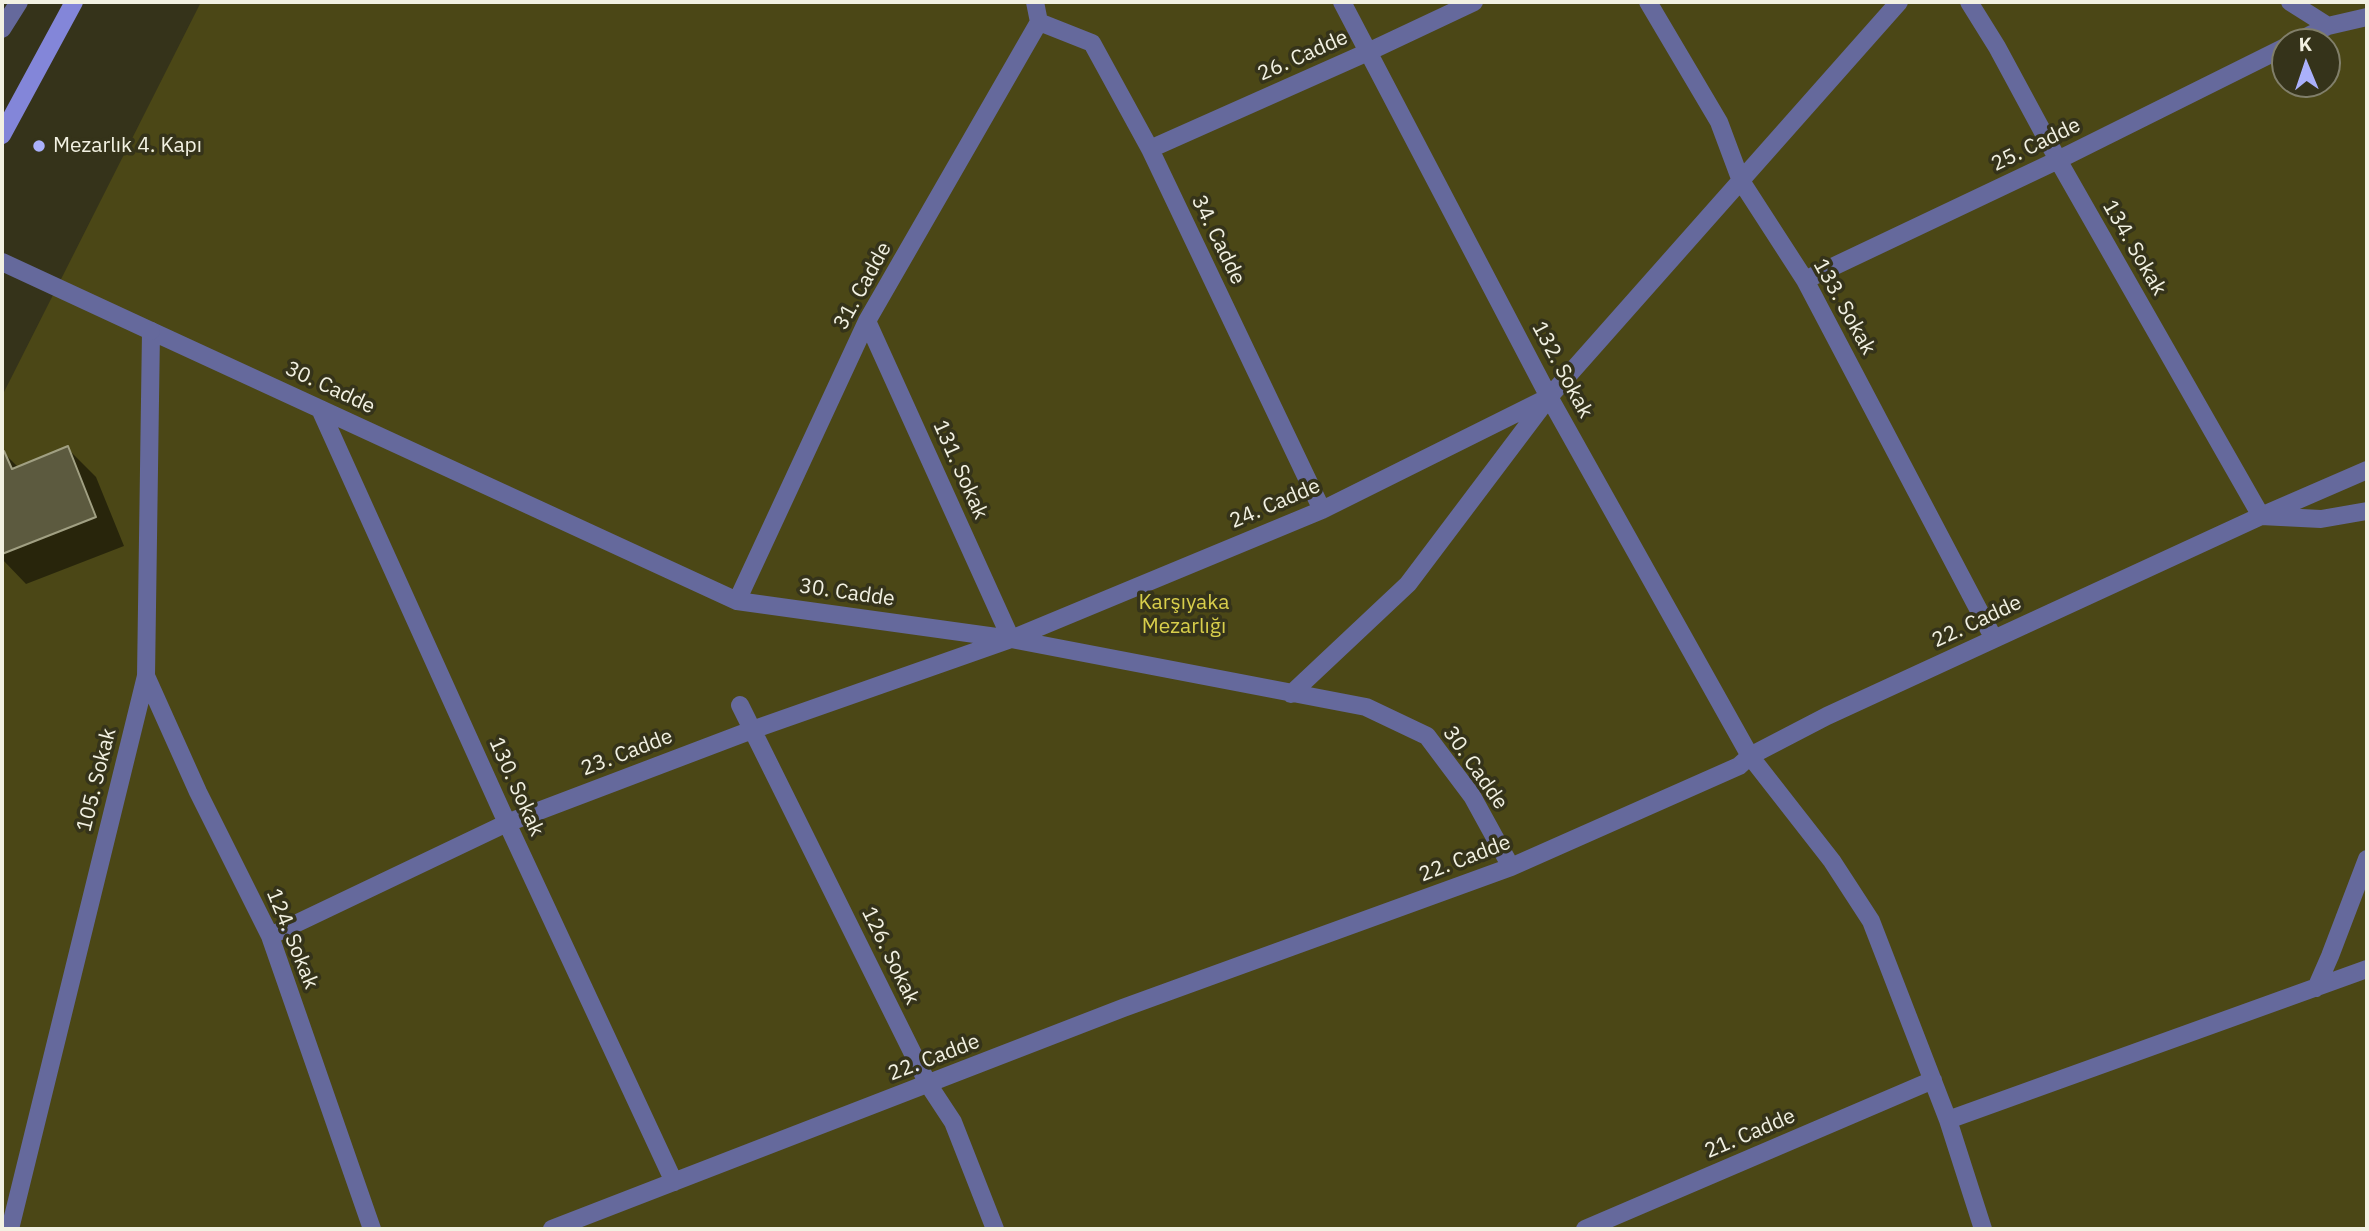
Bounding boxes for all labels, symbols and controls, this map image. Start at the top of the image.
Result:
street label: 26. Cadde [1254,25,1352,87]
north arrow [2271,28,2341,98]
text: K [2298,32,2312,56]
street label: 25. Cadde [1987,113,2085,177]
place label: Mezarlık 4. Kapı [53,133,202,159]
marker: Mezarlık 4. Kapı [31,138,47,154]
street label: 34. Cadde [1186,191,1250,289]
street label: 134. Sokak [2097,196,2171,300]
street label: 31. Cadde [829,238,897,334]
street label: 133. Sokak [1807,255,1881,359]
street label: 132. Sokak [1526,317,1598,423]
street label: 30. Cadde [281,356,379,420]
street label: 131. Sokak [927,417,993,523]
street label: 24. Cadde [1226,474,1324,534]
street label: 30. Cadde [798,574,896,612]
park label: Karşıyaka Mezarlığı [1139,590,1229,640]
street label: 22. Cadde [1928,590,2026,654]
street label: 30. Cadde [1437,721,1513,815]
street label: 23. Cadde [578,724,676,782]
street label: 105. Sokak [72,726,122,834]
street label: 130. Sokak [483,734,549,840]
street label: 22. Cadde [1416,830,1514,888]
street label: 124. Sokak [261,885,323,993]
street label: 126. Sokak [856,903,924,1009]
street label: 22. Cadde [885,1029,983,1087]
street label: 21. Cadde [1701,1104,1799,1164]

